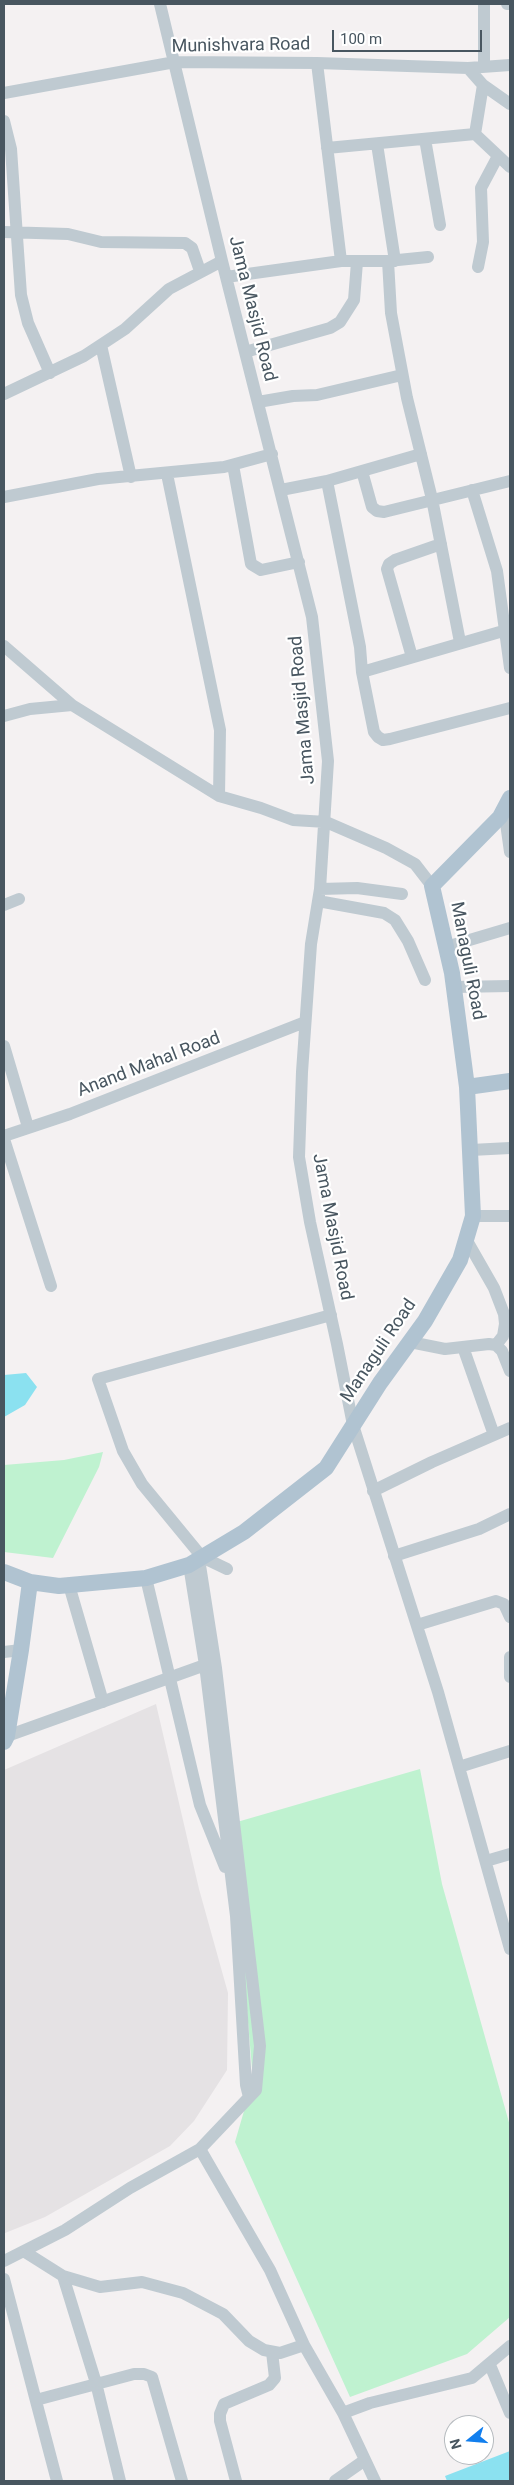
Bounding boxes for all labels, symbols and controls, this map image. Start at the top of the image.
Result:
scale bar [334,20,484,52]
text: 100 m [340,30,382,48]
street label: Munishvara Road [171,34,311,58]
street label: Jama Masjid Road [223,234,281,384]
street label: Jama Masjid Road [286,635,320,785]
street label: Managuli Road [445,900,489,1022]
street label: Anand Mahal Road [74,1028,224,1102]
street label: Jama Masjid Road [307,1152,357,1302]
street label: Managuli Road [337,1295,421,1407]
north arrow [444,2415,494,2465]
text: N [447,2437,465,2451]

